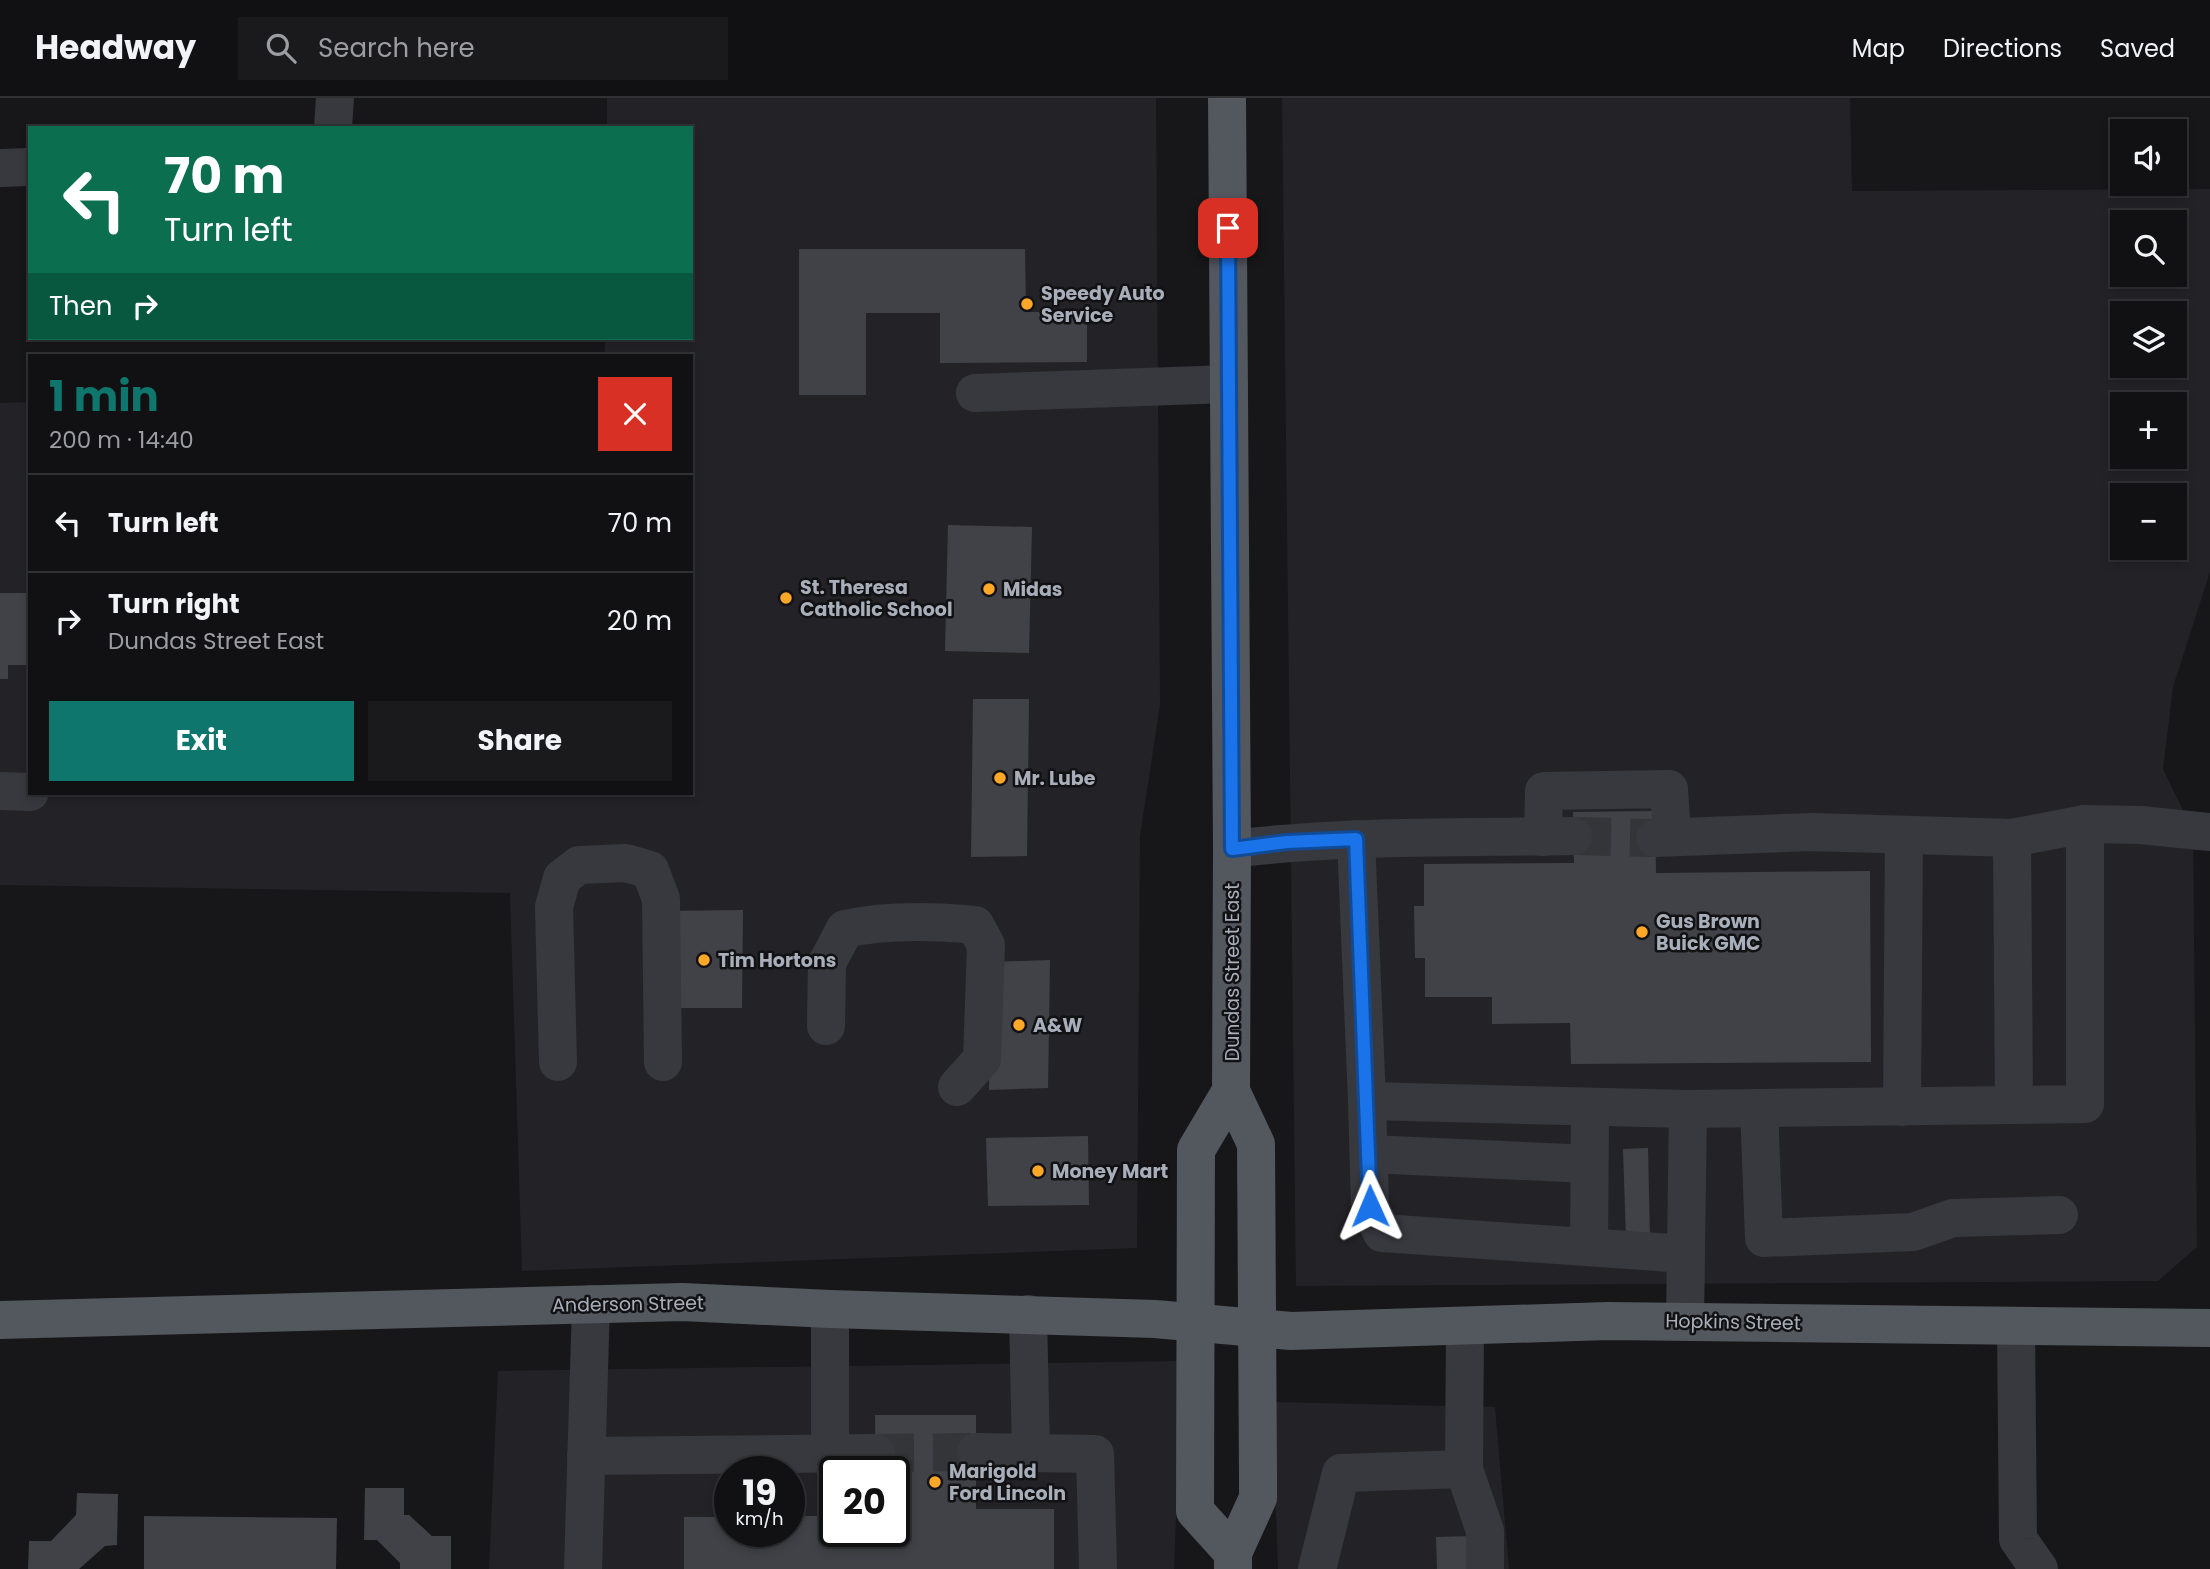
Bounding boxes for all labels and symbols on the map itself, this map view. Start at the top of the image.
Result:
pin [1198,198,1258,258]
place label: Speedy Auto Service [1041,280,1165,329]
marker: Speedy Auto Service [1019,296,1035,312]
place label: St. Theresa Catholic School [800,574,953,623]
place label: Midas [1003,576,1062,603]
marker: Midas [981,581,997,597]
marker: St. Theresa Catholic School [778,590,794,606]
place label: Mr. Lube [1014,765,1096,792]
marker: Mr. Lube [992,770,1008,786]
street label: Dundas Street East [1219,883,1246,1061]
place label: Gus Brown Buick GMC [1656,908,1761,957]
marker: Gus Brown Buick GMC [1634,924,1650,940]
place label: Tim Hortons [718,947,836,974]
marker: Tim Hortons [696,952,712,968]
place label: A&W [1033,1012,1082,1039]
marker: A&W [1011,1017,1027,1033]
place label: Money Mart [1052,1158,1169,1185]
marker: Money Mart [1030,1163,1046,1179]
position arrow [1333,1169,1407,1243]
street label: Anderson Street [552,1289,704,1319]
street label: Hopkins Street [1665,1307,1801,1337]
speed limit sign: 20 [819,1456,910,1547]
place label: Marigold Ford Lincoln [949,1458,1066,1507]
marker: Marigold Ford Lincoln [927,1474,943,1490]

